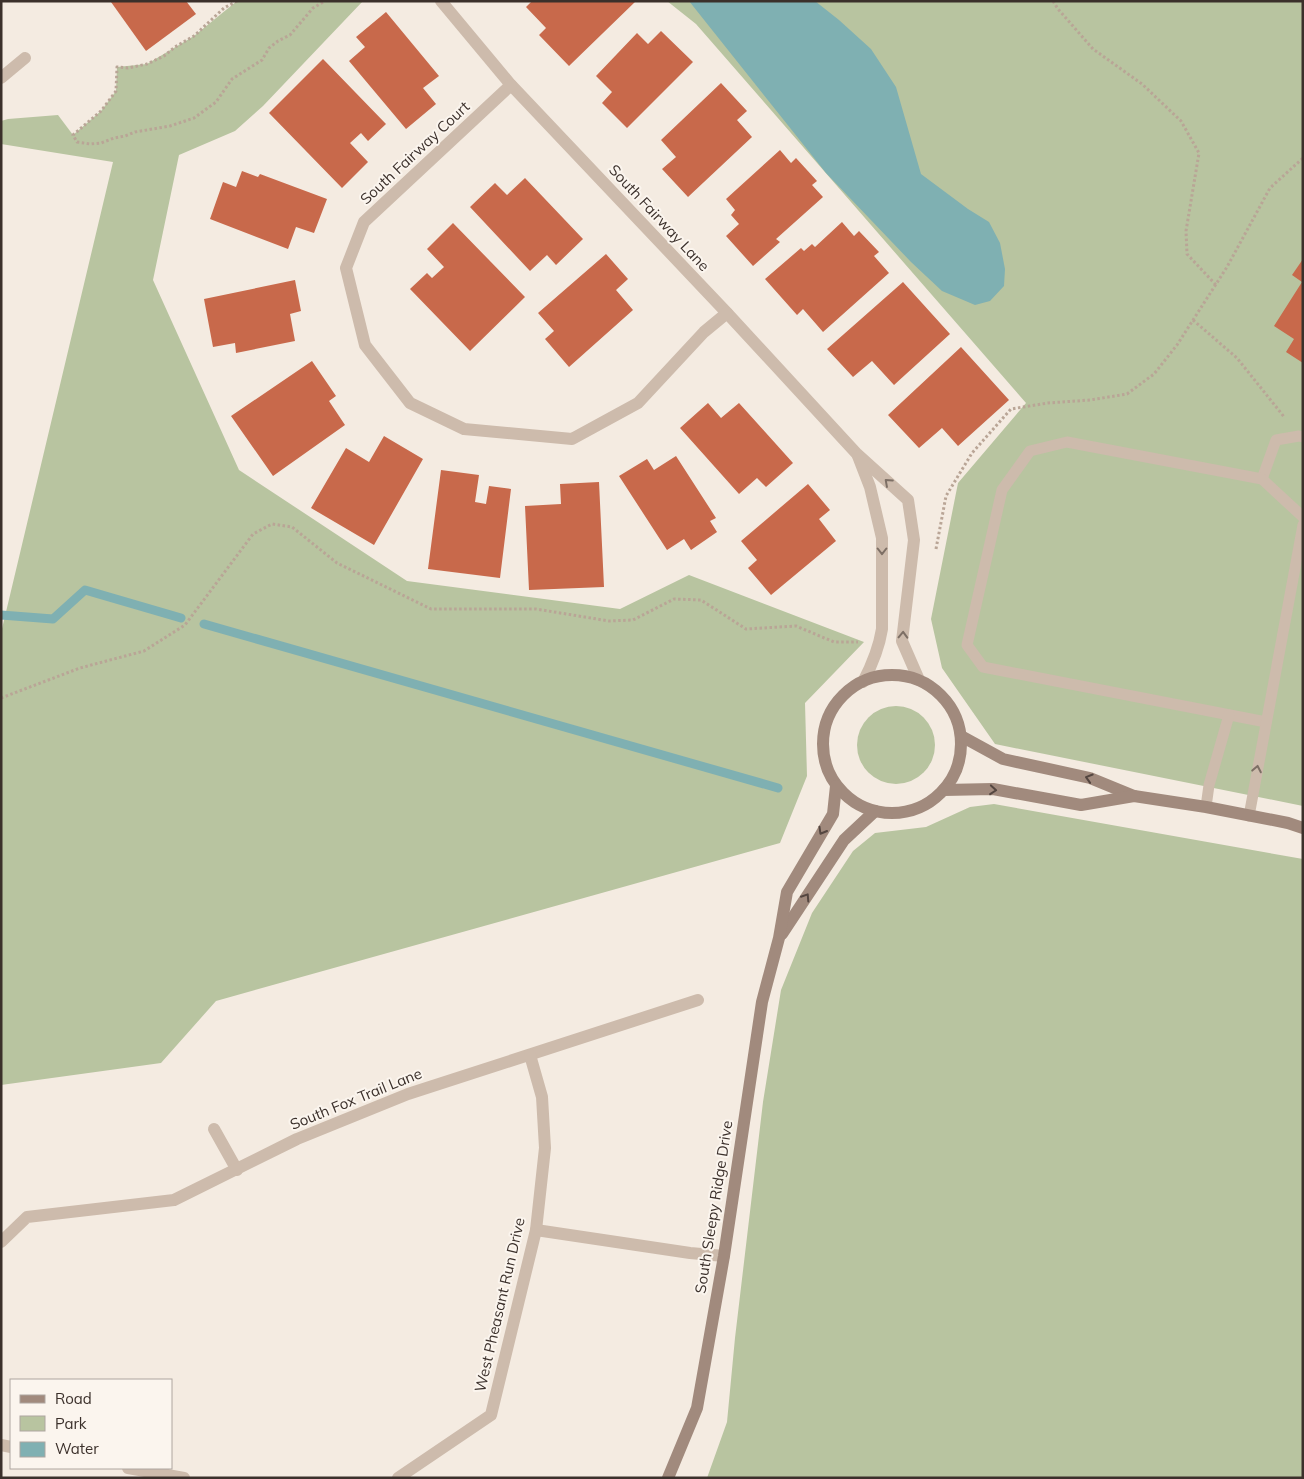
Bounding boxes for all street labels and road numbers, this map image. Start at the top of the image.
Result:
street label: South Fairway Court [356,97,473,208]
street label: South Fairway Lane [605,160,714,275]
street label: South Fox Trail Lane [287,1063,424,1134]
street label: South Sleepy Ridge Drive [690,1119,737,1295]
street label: West Pheasant Run Drive [470,1216,529,1394]

